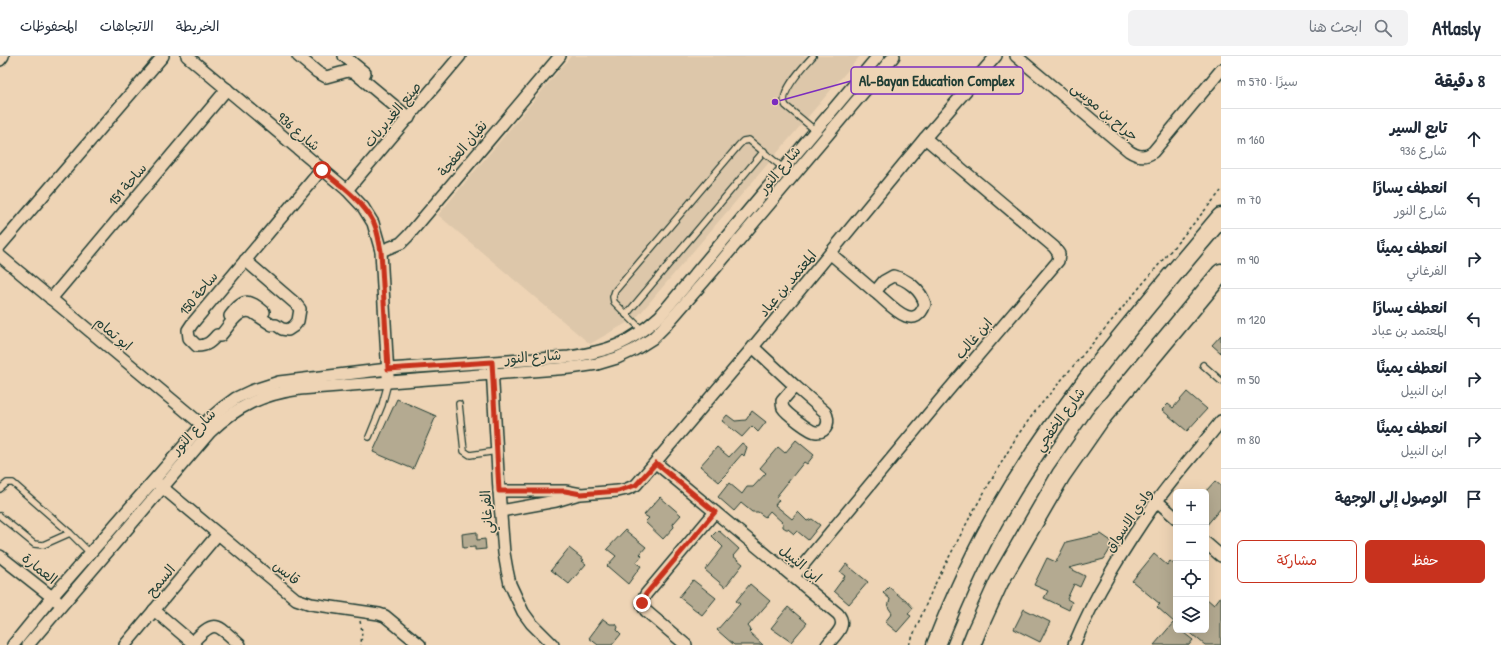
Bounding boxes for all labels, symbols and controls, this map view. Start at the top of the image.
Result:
search box [1128,10,1408,46]
text: Atlasly [1432,15,1481,41]
text: المحفوظات [20,16,78,35]
text: الاتجاهات [100,16,154,35]
text: الخريطة [176,16,219,35]
text: ابحث هنا [1309,16,1362,37]
icon: search [1372,17,1394,39]
callout: Al-Bayan Education Complex [851,67,1023,94]
text: 8 دقيقة [1434,69,1485,92]
text: Al-Bayan Education Complex [859,70,1015,92]
text: سيرًا · 570 m [1237,72,1298,90]
street label: صنع الغديريات [359,77,427,152]
street label: جراح بن موسى [1067,77,1143,146]
street label: شارع 936 [273,107,324,155]
street label: نقيان العفجة [433,116,491,180]
text: تابع السير [1390,117,1447,138]
icon: ahead [1463,128,1485,150]
text: 160 m [1237,130,1265,148]
street label: شارع النور [753,141,805,198]
text: شارع 936 [1400,141,1447,159]
street label: ساحة 151 [103,159,151,209]
route start [313,161,331,179]
text: انعطف يسارًا [1373,177,1447,198]
icon: left [1463,188,1485,210]
text: 70 m [1237,190,1261,208]
text: شارع النور [1394,201,1447,219]
text: انعطف يمينًا [1377,237,1447,258]
street label: المعتمد بن عباد [754,246,820,320]
icon: right [1463,248,1485,270]
text: 90 m [1237,250,1259,268]
text: الفرغاني [1406,261,1447,279]
street label: ساحة 150 [174,267,222,319]
text: انعطف يسارًا [1373,297,1447,318]
icon: left [1463,308,1485,330]
text: 120 m [1237,310,1265,328]
street label: ابو تمام [90,312,137,356]
street label: ابن غالب [950,313,996,363]
text: المعتمد بن عباد [1372,321,1447,339]
street label: شارع النور [503,345,562,369]
text: انعطف يمينًا [1377,357,1447,378]
icon: right [1463,368,1485,390]
text: 50 m [1237,370,1260,388]
text: ابن النبيل [1401,381,1447,399]
street label: شارع الخفجي [1029,383,1092,457]
street label: شارع النور [166,404,220,459]
text: انعطف يمينًا [1377,417,1447,438]
icon: right [1463,428,1485,450]
text: 80 m [1237,430,1260,448]
text: ابن النبيل [1401,441,1447,459]
street label: وادي الاسواق [1100,484,1158,557]
text: الوصول إلى الوجهة [1335,487,1447,508]
icon: arrive [1463,488,1485,510]
street label: الفرغاني [475,489,501,534]
map controls [1173,489,1209,633]
button: + [1173,489,1209,525]
button: − [1173,525,1209,561]
street label: ابن النبيل [776,540,826,586]
button: مشاركة [1237,540,1357,583]
button: حفظ [1365,540,1485,583]
street label: العمارة [18,548,62,588]
street label: قابس [269,555,305,589]
street label: السمح [141,560,180,601]
button: locate [1173,561,1209,597]
route end [633,594,651,612]
button: layers [1173,597,1209,633]

